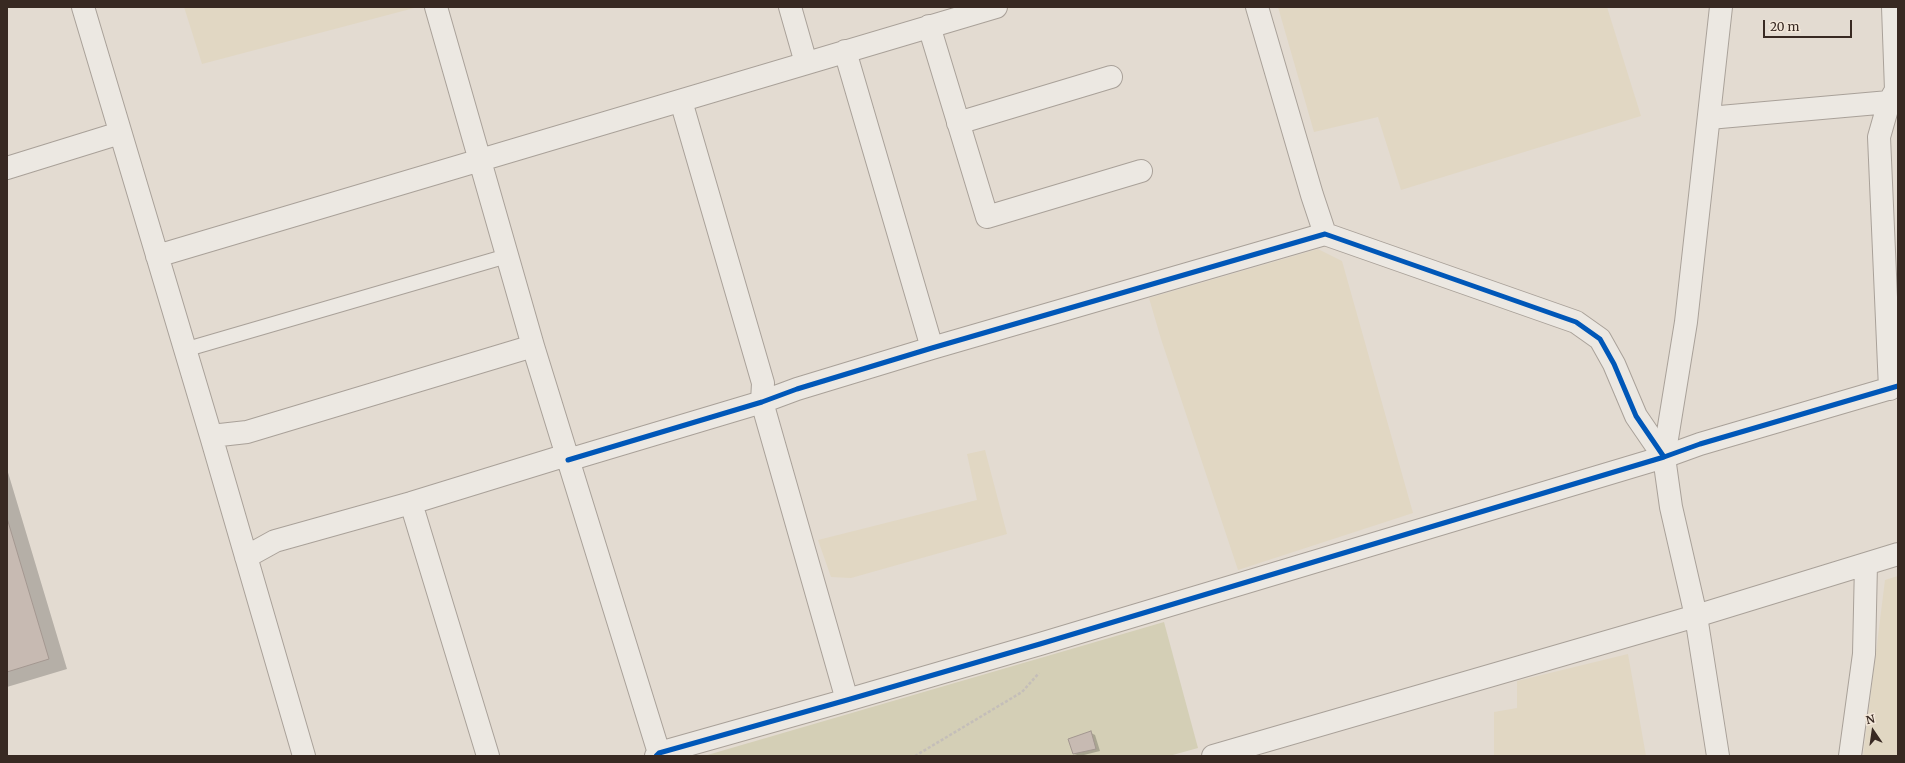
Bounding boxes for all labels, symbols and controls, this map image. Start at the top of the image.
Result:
scale bar [1765,12,1854,38]
text: 20 m [1770,19,1799,34]
north arrow [1853,711,1893,751]
text: N [1864,712,1876,727]

